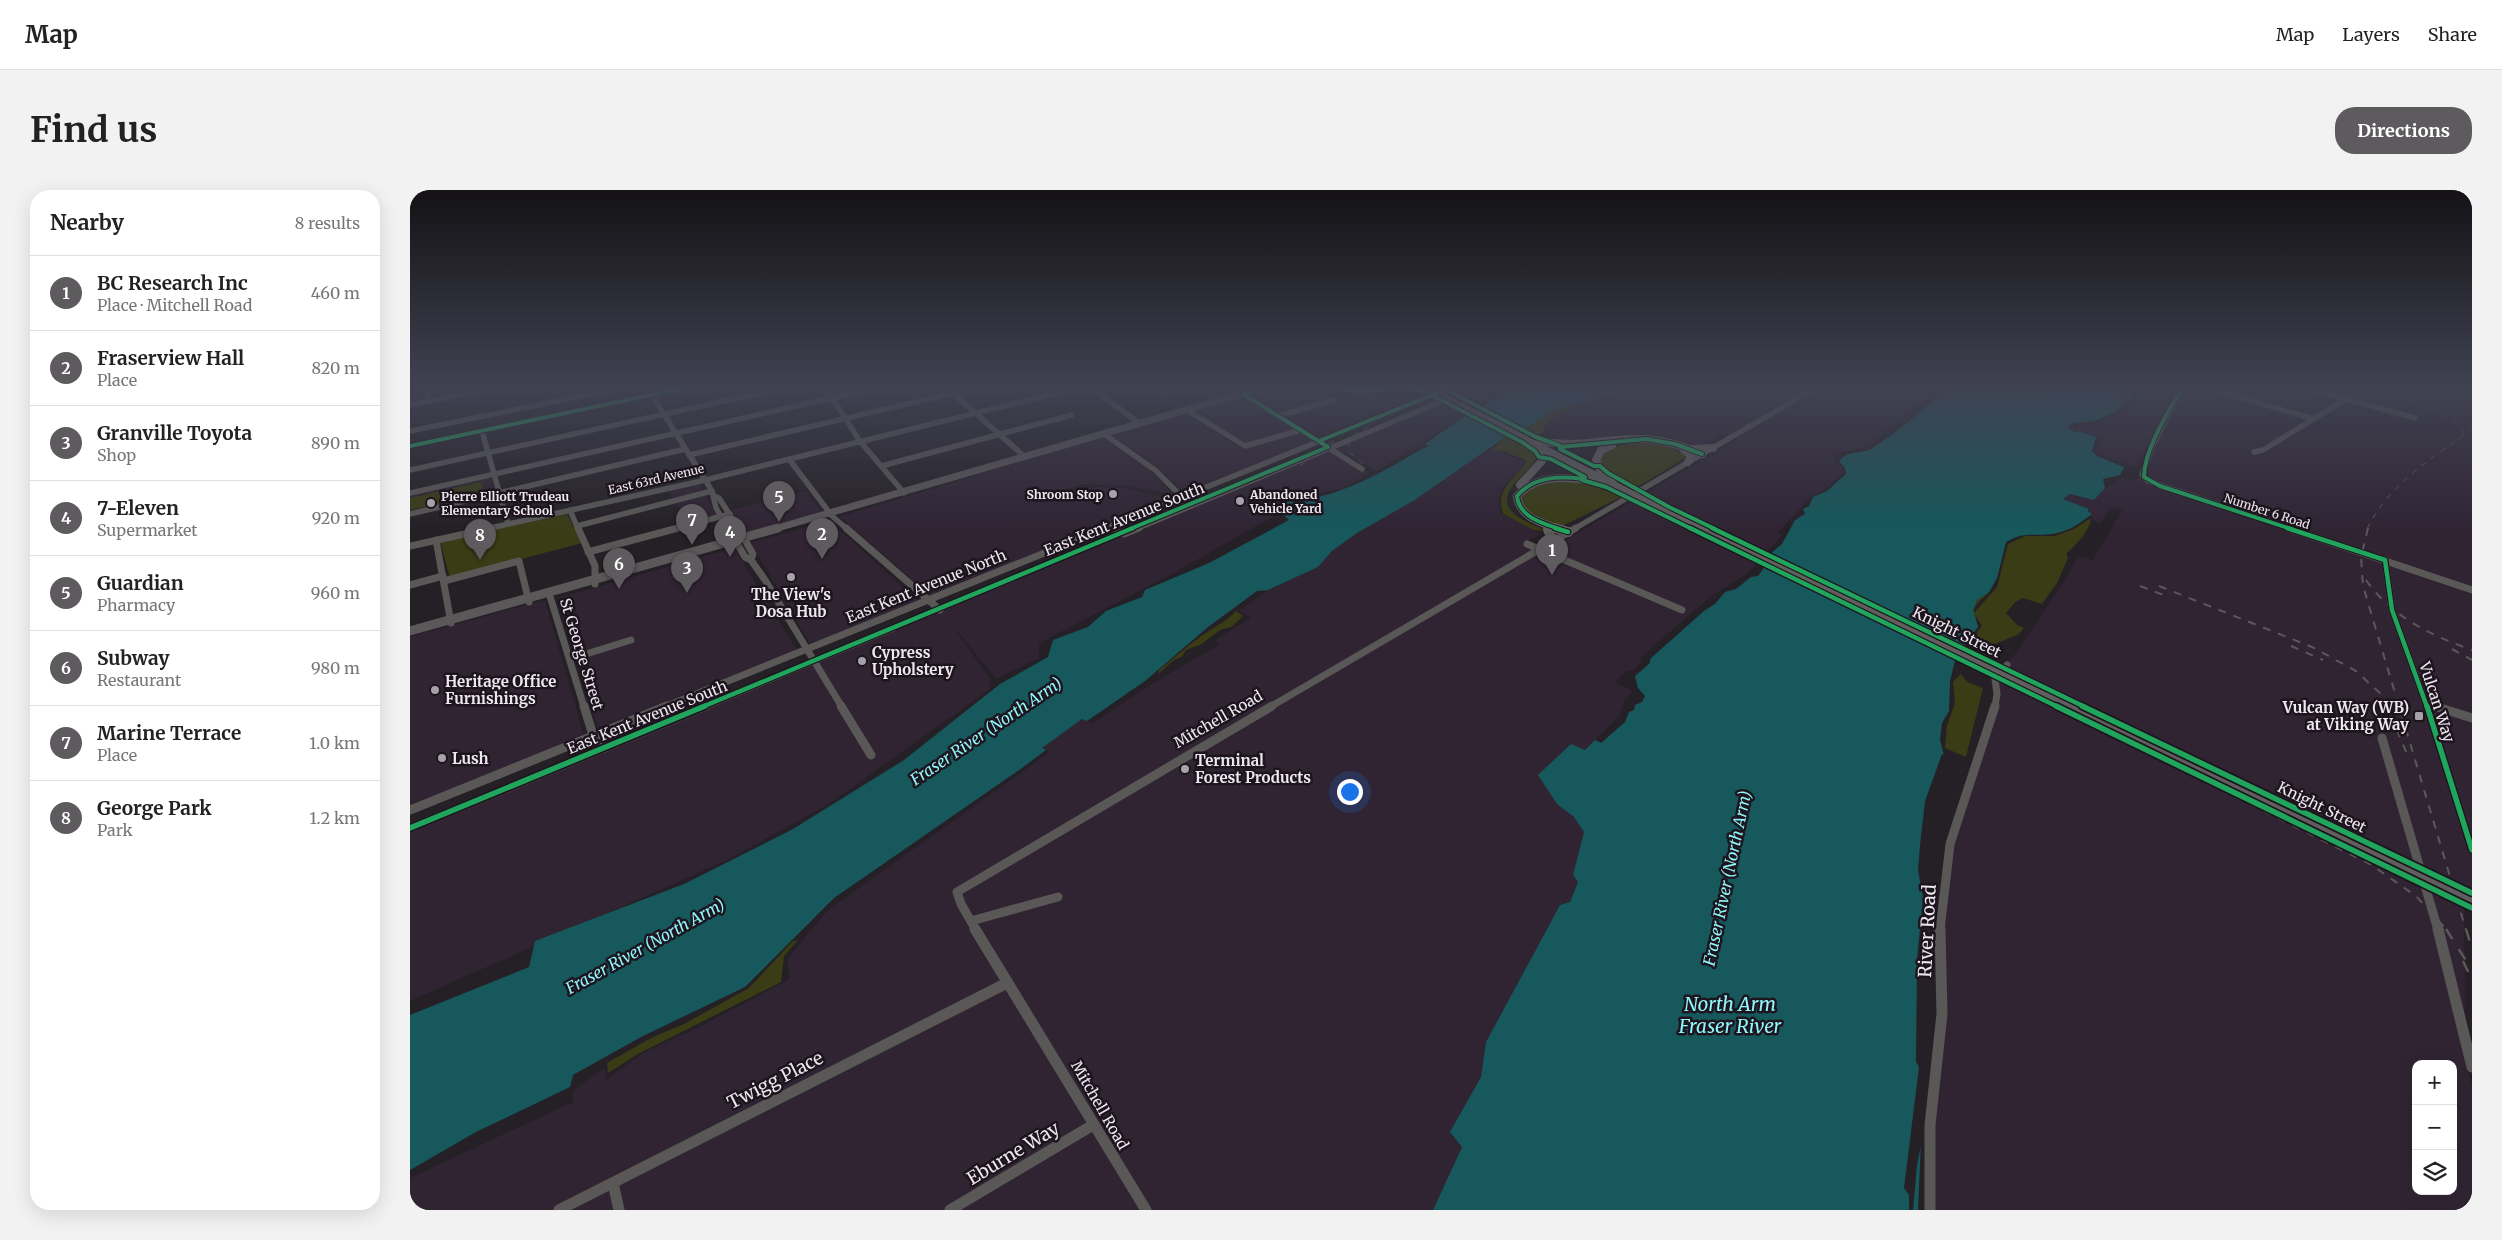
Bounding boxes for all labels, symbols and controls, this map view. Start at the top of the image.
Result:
text: Map [25,19,78,50]
text: Map [2276,23,2314,46]
text: Layers [2342,23,2400,46]
text: Share [2428,23,2477,46]
button: Directions [2335,107,2472,154]
text: Find us [30,108,157,152]
text: Nearby [50,209,124,236]
text: 8 results [295,213,360,233]
text: BC Research Inc [97,271,248,295]
text: 1 [62,283,70,303]
text: 460 m [311,283,360,303]
text: Place · Mitchell Road [97,295,252,315]
text: Fraserview Hall [97,346,244,370]
text: 2 [61,358,71,378]
text: 820 m [312,358,360,378]
text: Place [97,370,137,390]
text: Granville Toyota [97,421,252,445]
text: 3 [61,433,71,453]
text: 890 m [311,433,360,453]
text: Shop [97,445,136,465]
street label: East 63rd Avenue [606,461,706,497]
street label: East Kent Avenue South [1041,478,1207,560]
pin: 5 [763,481,795,522]
place label: Shroom Stop [1026,487,1103,502]
place label: Abandoned Vehicle Yard [1249,487,1322,516]
marker: Shroom Stop [1107,488,1119,500]
place label: Pierre Elliott Trudeau Elementary School [441,489,569,518]
street label: Number 6 Road [2222,490,2312,532]
marker: Abandoned Vehicle Yard [1234,495,1246,507]
text: 7-Eleven [97,496,179,520]
marker: Pierre Elliott Trudeau Elementary School [425,497,437,509]
pin: 7 [676,504,708,545]
text: 4 [61,508,71,528]
text: 920 m [312,508,360,528]
pin: 4 [714,516,746,557]
pin: 2 [806,518,838,559]
pin: 8 [464,519,496,560]
text: Supermarket [97,520,198,540]
pin: 1 [1536,534,1568,575]
street label: East Kent Avenue North [843,545,1009,627]
pin: 6 [603,548,635,589]
pin: 3 [671,552,703,593]
text: Guardian [97,571,184,595]
marker: The View's Dosa Hub [785,571,797,583]
text: 5 [61,583,71,603]
text: 960 m [311,583,360,603]
place label: The View's Dosa Hub [751,585,831,621]
text: Pharmacy [97,595,175,615]
street label: St George Street [556,596,608,712]
street label: Knight Street [1910,602,2005,662]
place label: Cypress Upholstery [872,643,954,679]
text: Subway [97,646,170,670]
marker: Cypress Upholstery [856,655,868,667]
text: 6 [61,658,71,678]
text: 980 m [311,658,360,678]
street label: Vulcan Way [2415,658,2459,745]
text: Restaurant [97,670,181,690]
place label: Heritage Office Furnishings [445,672,556,708]
water label: Fraser River (North Arm) [905,673,1066,790]
street label: East Kent Avenue South [564,676,730,758]
marker: Heritage Office Furnishings [429,684,441,696]
street label: Mitchell Road [1170,686,1266,752]
place label: Vulcan Way (WB) at Viking Way [2282,698,2409,734]
marker: Vulcan Way (WB) at Viking Way [2413,710,2425,722]
text: Marine Terrace [97,721,241,745]
text: 7 [61,733,71,753]
text: 1.0 km [309,733,360,753]
text: Place [97,745,137,765]
place label: Lush [452,749,489,768]
place label: Terminal Forest Products [1195,751,1311,787]
marker: Lush [436,752,448,764]
marker: Terminal Forest Products [1179,763,1191,775]
street label: Knight Street [2275,777,2370,837]
your location [1337,779,1363,805]
water label: Fraser River (North Arm) [1698,789,1755,968]
text: George Park [97,796,212,820]
text: 8 [61,808,71,828]
text: 1.2 km [309,808,360,828]
text: Park [97,820,133,840]
street label: River Road [1913,883,1941,978]
water label: Fraser River (North Arm) [561,894,728,999]
water label: North Arm Fraser River [1678,992,1782,1038]
street label: Twigg Place [723,1046,827,1114]
street label: Mitchell Road [1067,1057,1133,1153]
map controls [2412,1060,2457,1195]
button: + [2412,1060,2457,1105]
button: − [2412,1105,2457,1150]
street label: Eburne Way [962,1116,1064,1190]
button: layers [2412,1150,2457,1195]

